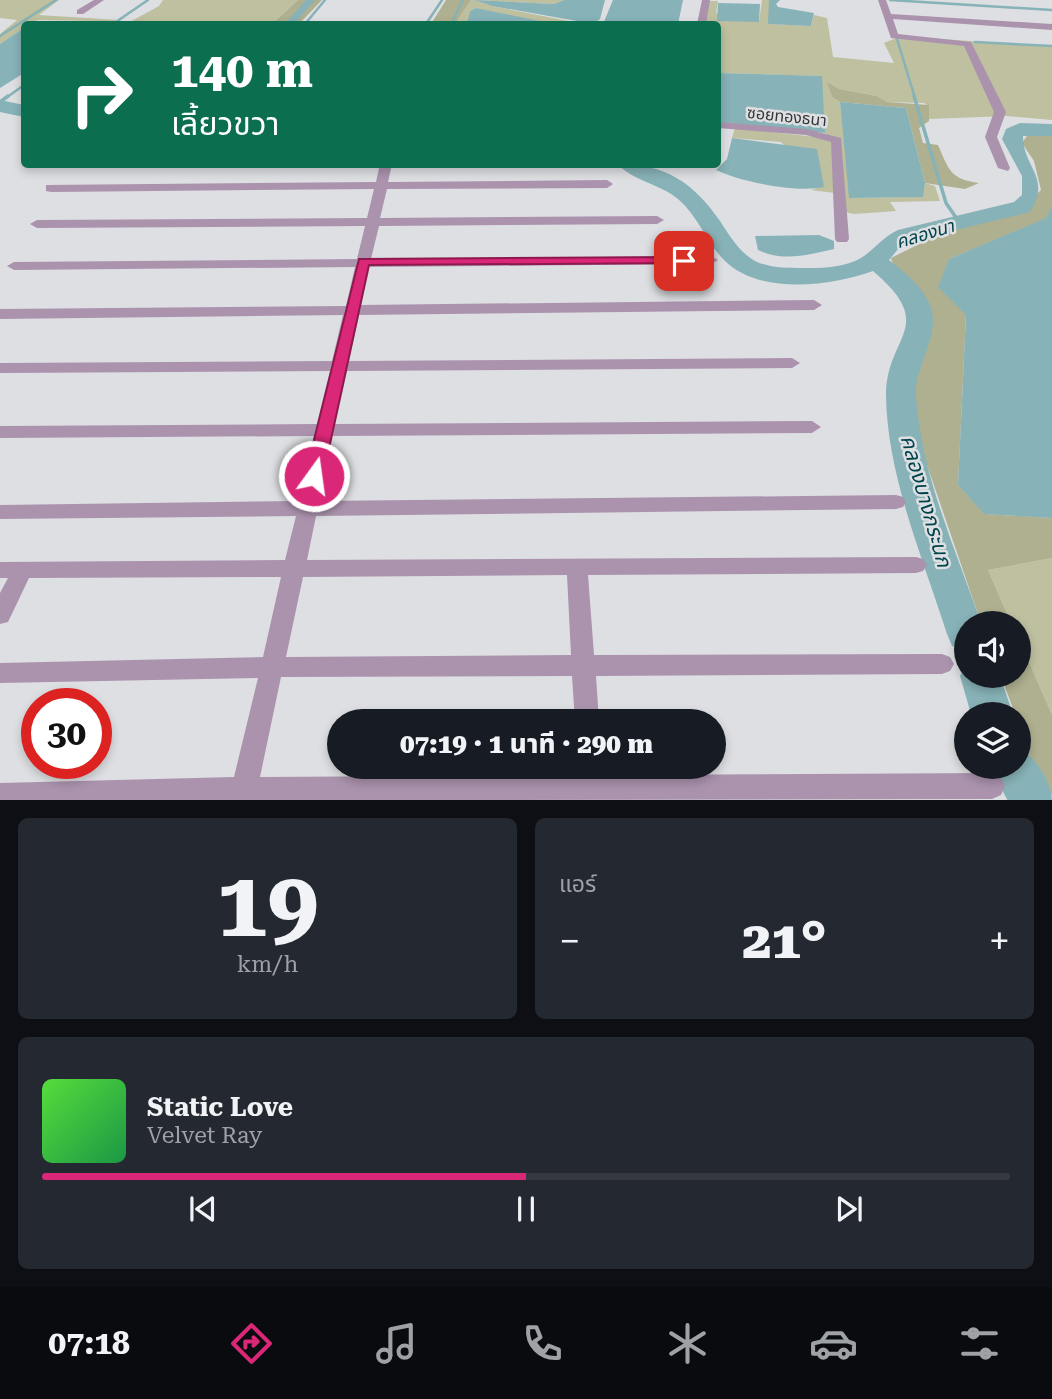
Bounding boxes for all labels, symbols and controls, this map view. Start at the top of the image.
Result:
text: 140 m [171,42,313,99]
icon: right [56,49,147,140]
street label: ซอยทองธนา [746,103,828,130]
text: เลี้ยวขวา [171,105,279,143]
water label: คลองนา [893,215,957,252]
pin [654,231,714,291]
icon: arrive [665,242,703,280]
water label: คลองบางกระนก [896,432,957,571]
position arrow [277,439,351,513]
map controls [954,611,1031,779]
button: sound [954,611,1031,688]
speed limit sign: 30 [21,688,112,779]
button: layers [954,702,1031,779]
text: 07:19 · 1 นาที · 290 m [400,729,653,759]
text: 19 [217,852,318,958]
text: แอร์ [559,871,596,898]
text: 21° [742,910,827,971]
text: − [559,919,580,963]
text: + [989,919,1010,963]
text: km/h [237,951,298,978]
text: Static Love [147,1092,293,1122]
text: Velvet Ray [147,1122,262,1149]
icon: previous [184,1190,222,1228]
icon: pause [507,1190,545,1228]
icon: next [830,1190,868,1228]
icon: directions [227,1319,276,1368]
icon: music [372,1319,421,1368]
icon: phone [518,1319,567,1368]
icon: climate [663,1319,712,1368]
icon: car [809,1319,858,1368]
icon: filters [955,1319,1004,1368]
text: 07:18 [48,1324,130,1362]

